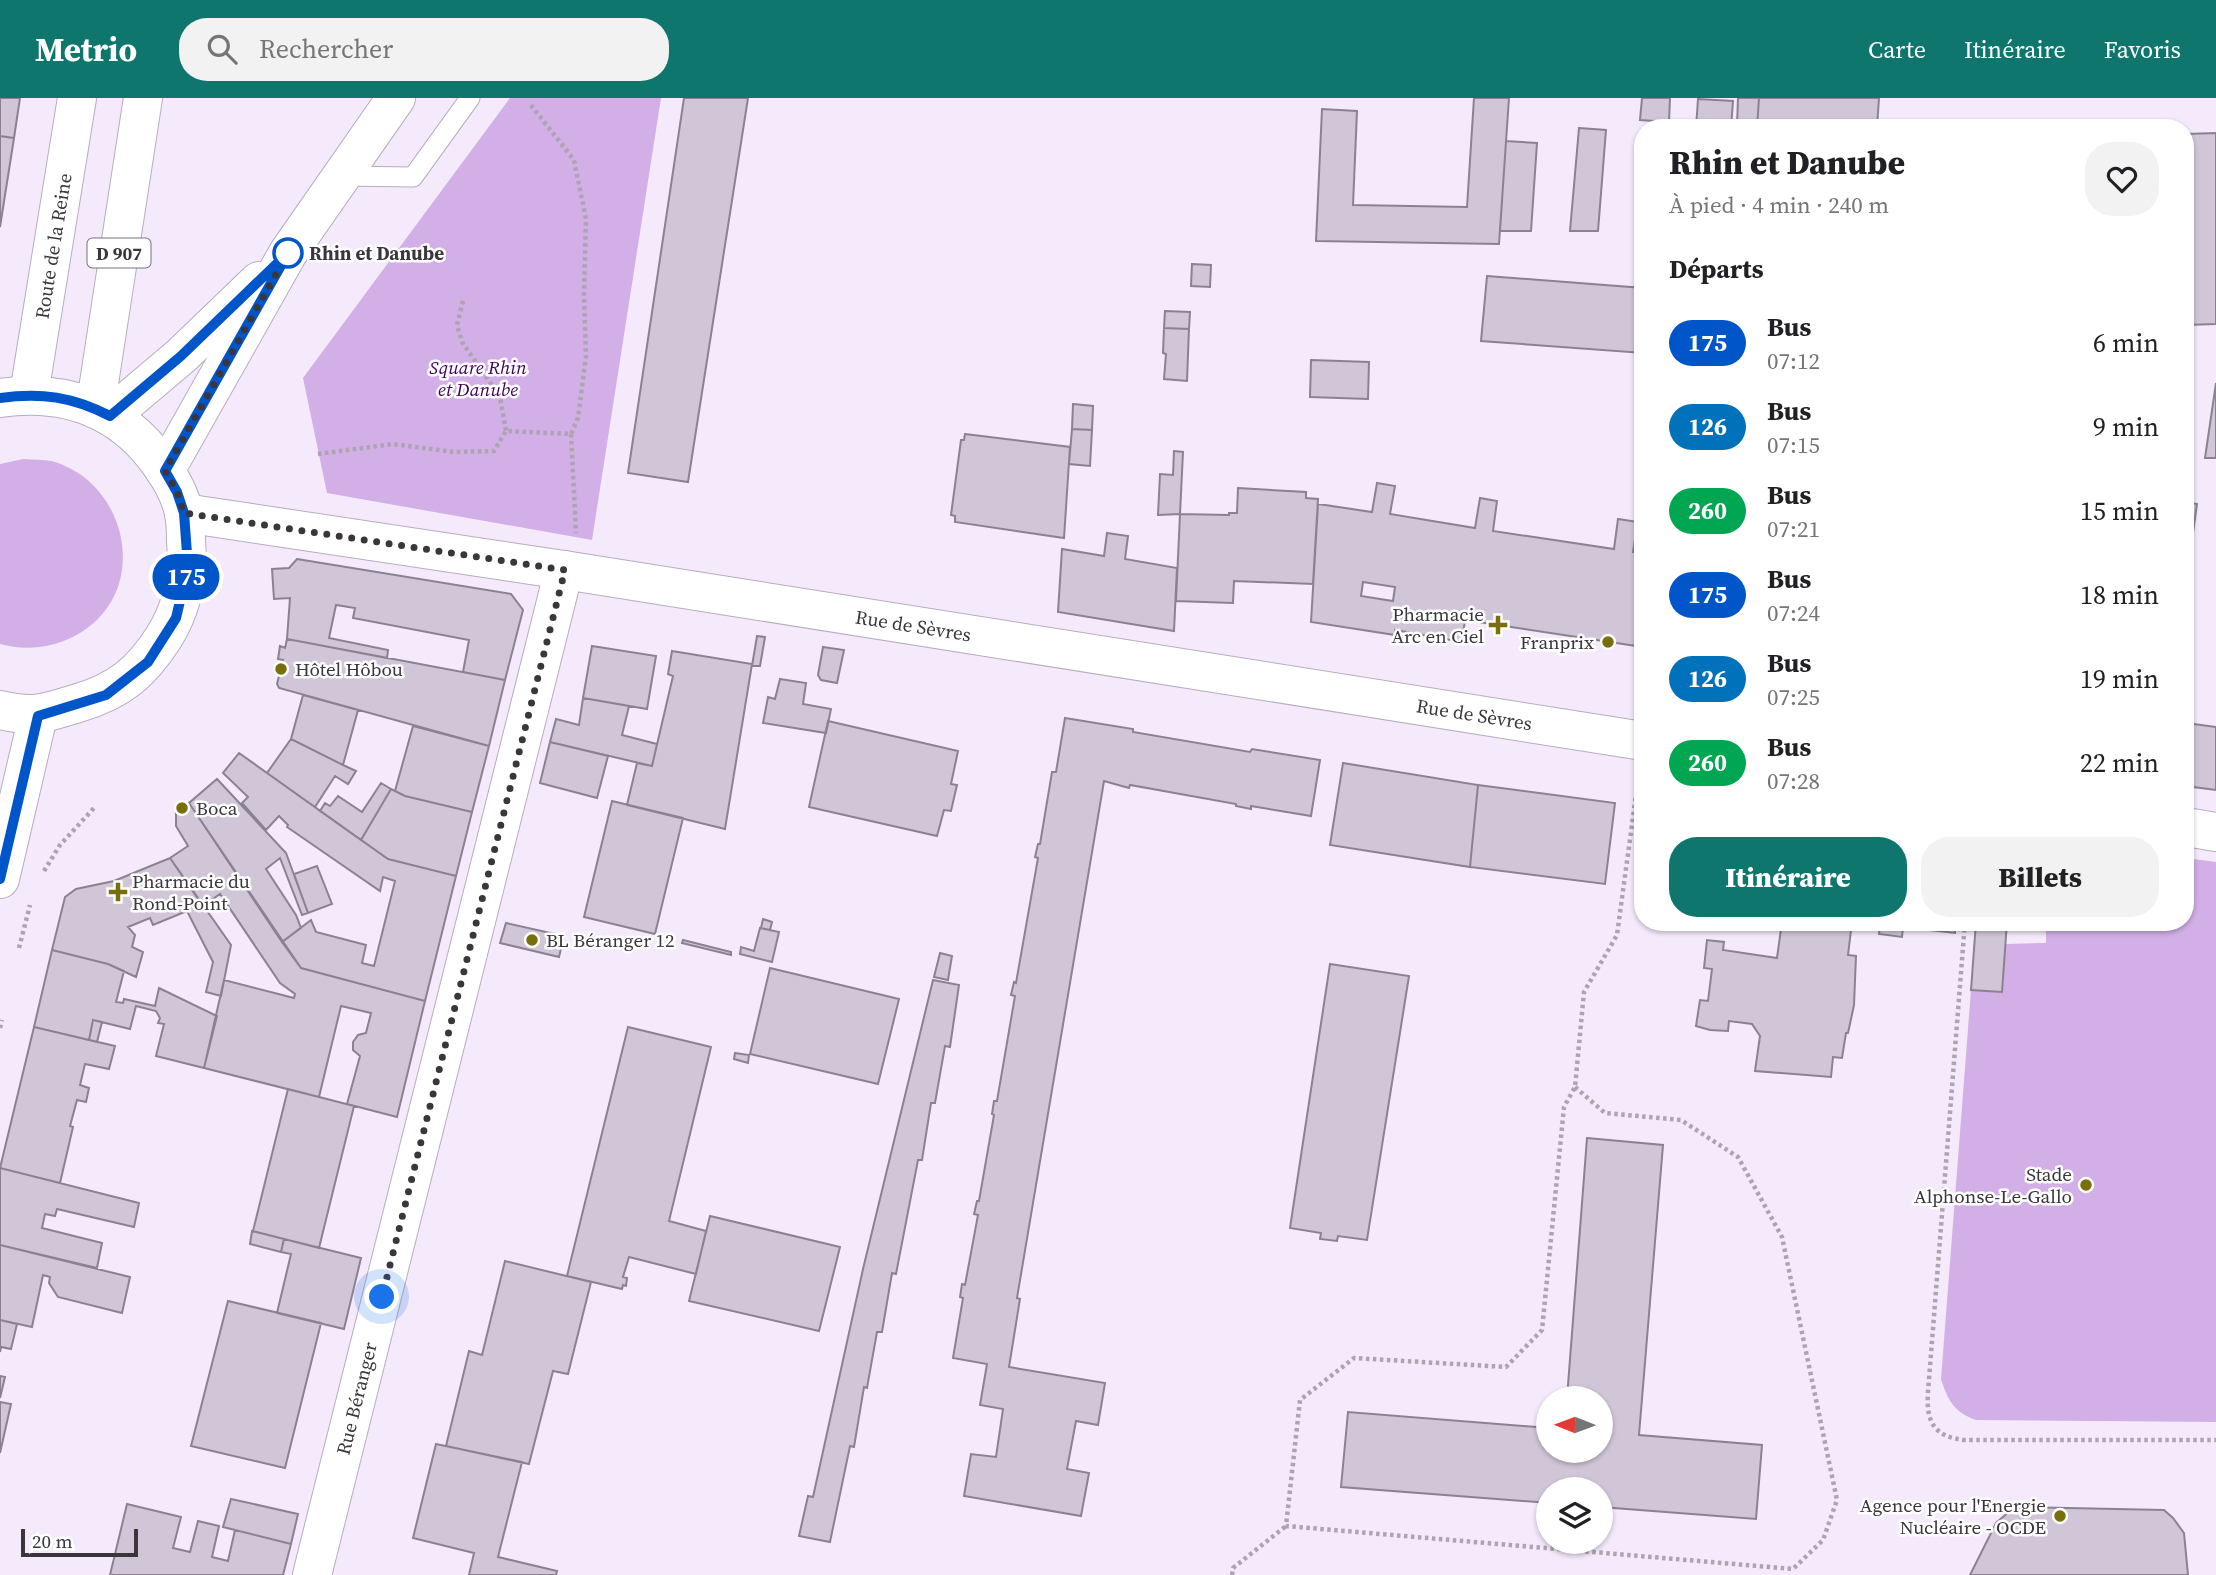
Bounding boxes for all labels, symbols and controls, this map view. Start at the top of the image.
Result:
search box [179,18,669,81]
text: Metrio [35,27,137,72]
icon: search [203,30,241,68]
text: Rechercher [259,31,393,67]
text: Carte [1868,33,1926,66]
text: Itinéraire [1964,33,2066,66]
text: Favoris [2104,33,2181,66]
text: Rhin et Danube [1669,140,1905,185]
button: heart [2085,142,2159,216]
street label: Route de la Reine [28,171,78,321]
text: À pied · 4 min · 240 m [1669,189,1889,221]
road number: D 907 [88,238,150,268]
marker: Rhin et Danube [273,238,303,268]
place label: Rhin et Danube [309,240,444,266]
text: Départs [1669,251,1764,287]
text: Bus [1767,309,1811,345]
text: 6 min [2093,325,2159,361]
text: 175 [1688,326,1727,359]
text: 07:12 [1767,345,1820,377]
park label: Square Rhin et Danube [429,354,527,402]
text: Bus [1767,393,1811,429]
text: 9 min [2093,409,2159,445]
text: 126 [1688,410,1727,443]
text: 07:15 [1767,429,1820,461]
text: Bus [1767,477,1811,513]
text: 15 min [2080,493,2159,529]
text: 260 [1688,494,1727,527]
text: 07:21 [1767,513,1820,545]
line badge: 175 [146,554,226,600]
text: 175 [166,560,206,593]
text: Bus [1767,561,1811,597]
text: 18 min [2080,577,2159,613]
text: 175 [1688,578,1727,611]
text: 07:24 [1767,597,1820,629]
place label: Pharmacie Arc en Ciel [1391,601,1484,649]
street label: Rue de Sèvres [854,603,973,647]
marker: Pharmacie Arc en Ciel [1490,617,1506,633]
place label: Franprix [1520,629,1594,655]
marker: Franprix [1600,634,1616,650]
text: Bus [1767,645,1811,681]
place label: Hôtel Hôbou [295,656,403,682]
marker: Hôtel Hôbou [273,661,289,677]
text: 19 min [2080,661,2159,697]
text: 126 [1688,662,1727,695]
text: 07:25 [1767,681,1820,713]
street label: Rue de Sèvres [1415,692,1534,736]
text: Bus [1767,729,1811,765]
text: 22 min [2080,745,2159,781]
text: 260 [1688,746,1727,779]
text: 07:28 [1767,765,1820,797]
place label: Boca [196,795,238,821]
marker: Boca [174,800,190,816]
button: Itinéraire [1669,837,1907,917]
button: Billets [1921,837,2159,917]
place label: Pharmacie du Rond-Point [132,868,250,916]
marker: Pharmacie du Rond-Point [110,884,126,900]
place label: BL Béranger 12 [546,927,675,953]
marker: BL Béranger 12 [524,932,540,948]
place label: Stade Alphonse-Le-Gallo [1914,1161,2072,1209]
marker: Stade Alphonse-Le-Gallo [2078,1177,2094,1193]
your location [364,1279,399,1314]
street label: Rue Béranger [330,1339,383,1457]
north arrow [1536,1386,1614,1463]
map controls [1536,1386,1613,1554]
button: layers [1536,1477,1613,1554]
place label: Agence pour l'Energie Nucléaire - OCDE [1860,1492,2046,1540]
marker: Agence pour l'Energie Nucléaire - OCDE [2052,1508,2068,1524]
scale bar [21,1526,138,1558]
text: 20 m [32,1528,73,1554]

